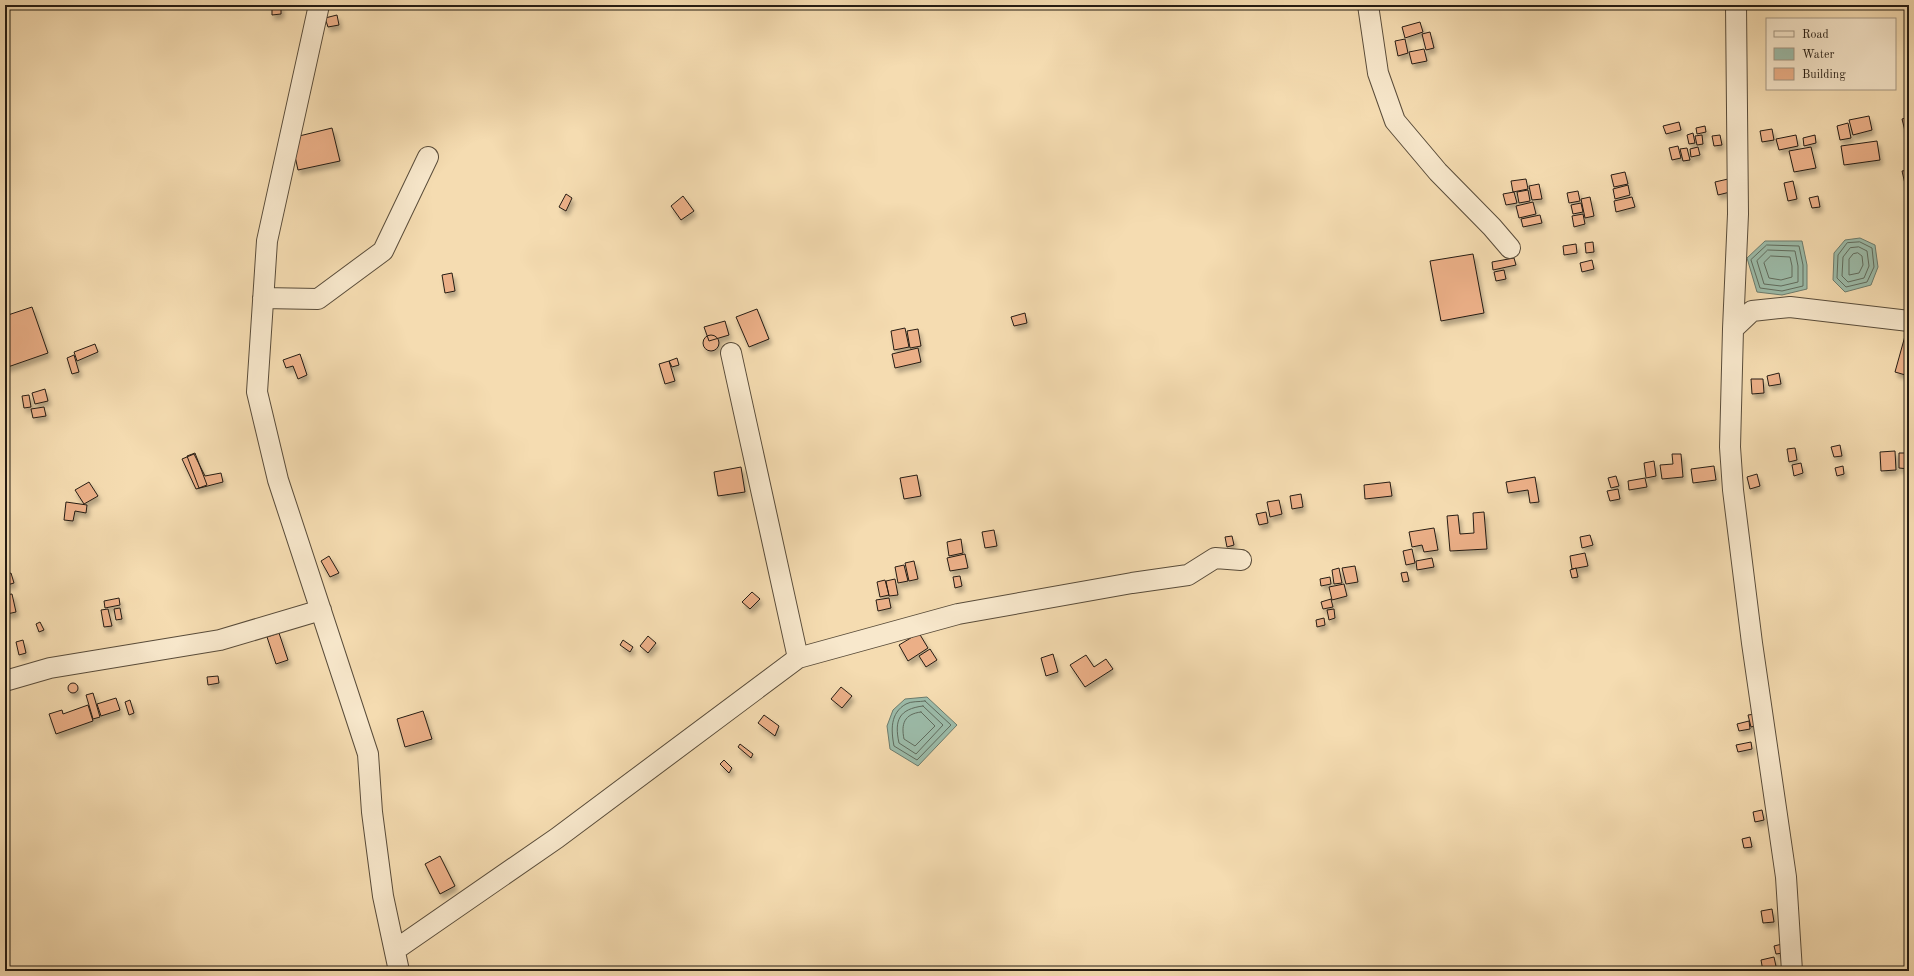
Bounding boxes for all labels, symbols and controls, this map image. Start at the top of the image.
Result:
legend [1766,18,1896,90]
text: Road [1802,29,1829,41]
text: Water [1802,49,1835,61]
text: Building [1802,69,1846,81]

